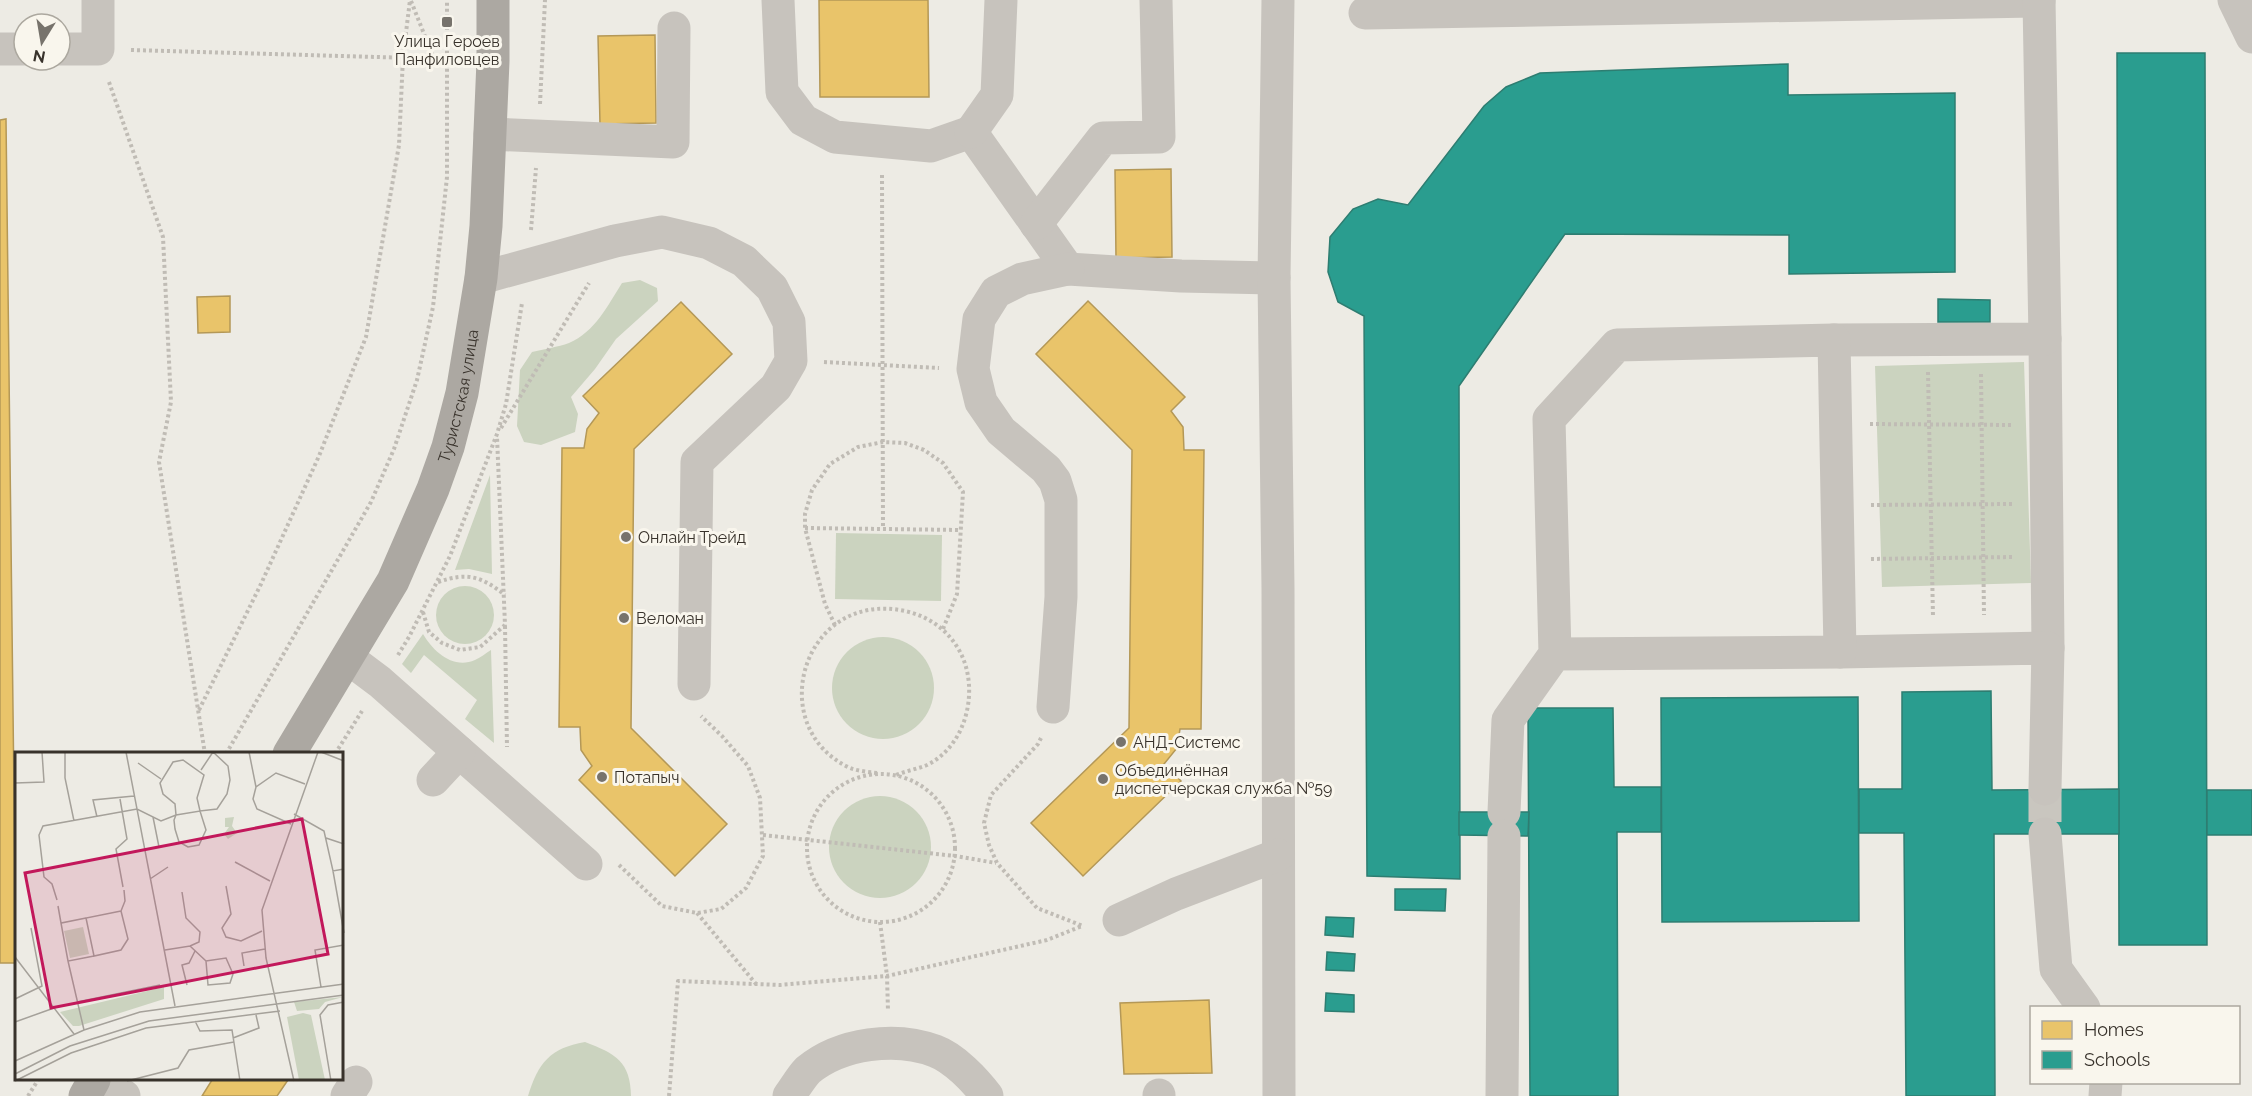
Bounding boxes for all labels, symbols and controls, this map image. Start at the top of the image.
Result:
north arrow [12,12,72,72]
marker: Улица Героев Панфиловцев [440,15,454,29]
place label: Улица Героев Панфиловцев [394,32,500,69]
text: N [31,46,47,67]
street label: Туристская улица [434,328,482,465]
place label: Онлайн Трейд [638,528,746,547]
marker: Онлайн Трейд [619,530,633,544]
place label: Веломан [636,609,704,628]
marker: Веломан [617,611,631,625]
place label: АНД-Системс [1133,733,1241,752]
marker: АНД-Системс [1114,735,1128,749]
inset map [15,752,344,1081]
place label: Объединённая диспетчерская служба №59 [1115,761,1332,798]
place label: Потапыч [614,768,679,787]
marker: Потапыч [595,770,609,784]
marker: Объединённая диспетчерская служба №59 [1096,772,1110,786]
legend [2030,1006,2240,1084]
text: Homes [2084,1019,2144,1040]
text: Schools [2084,1049,2151,1070]

